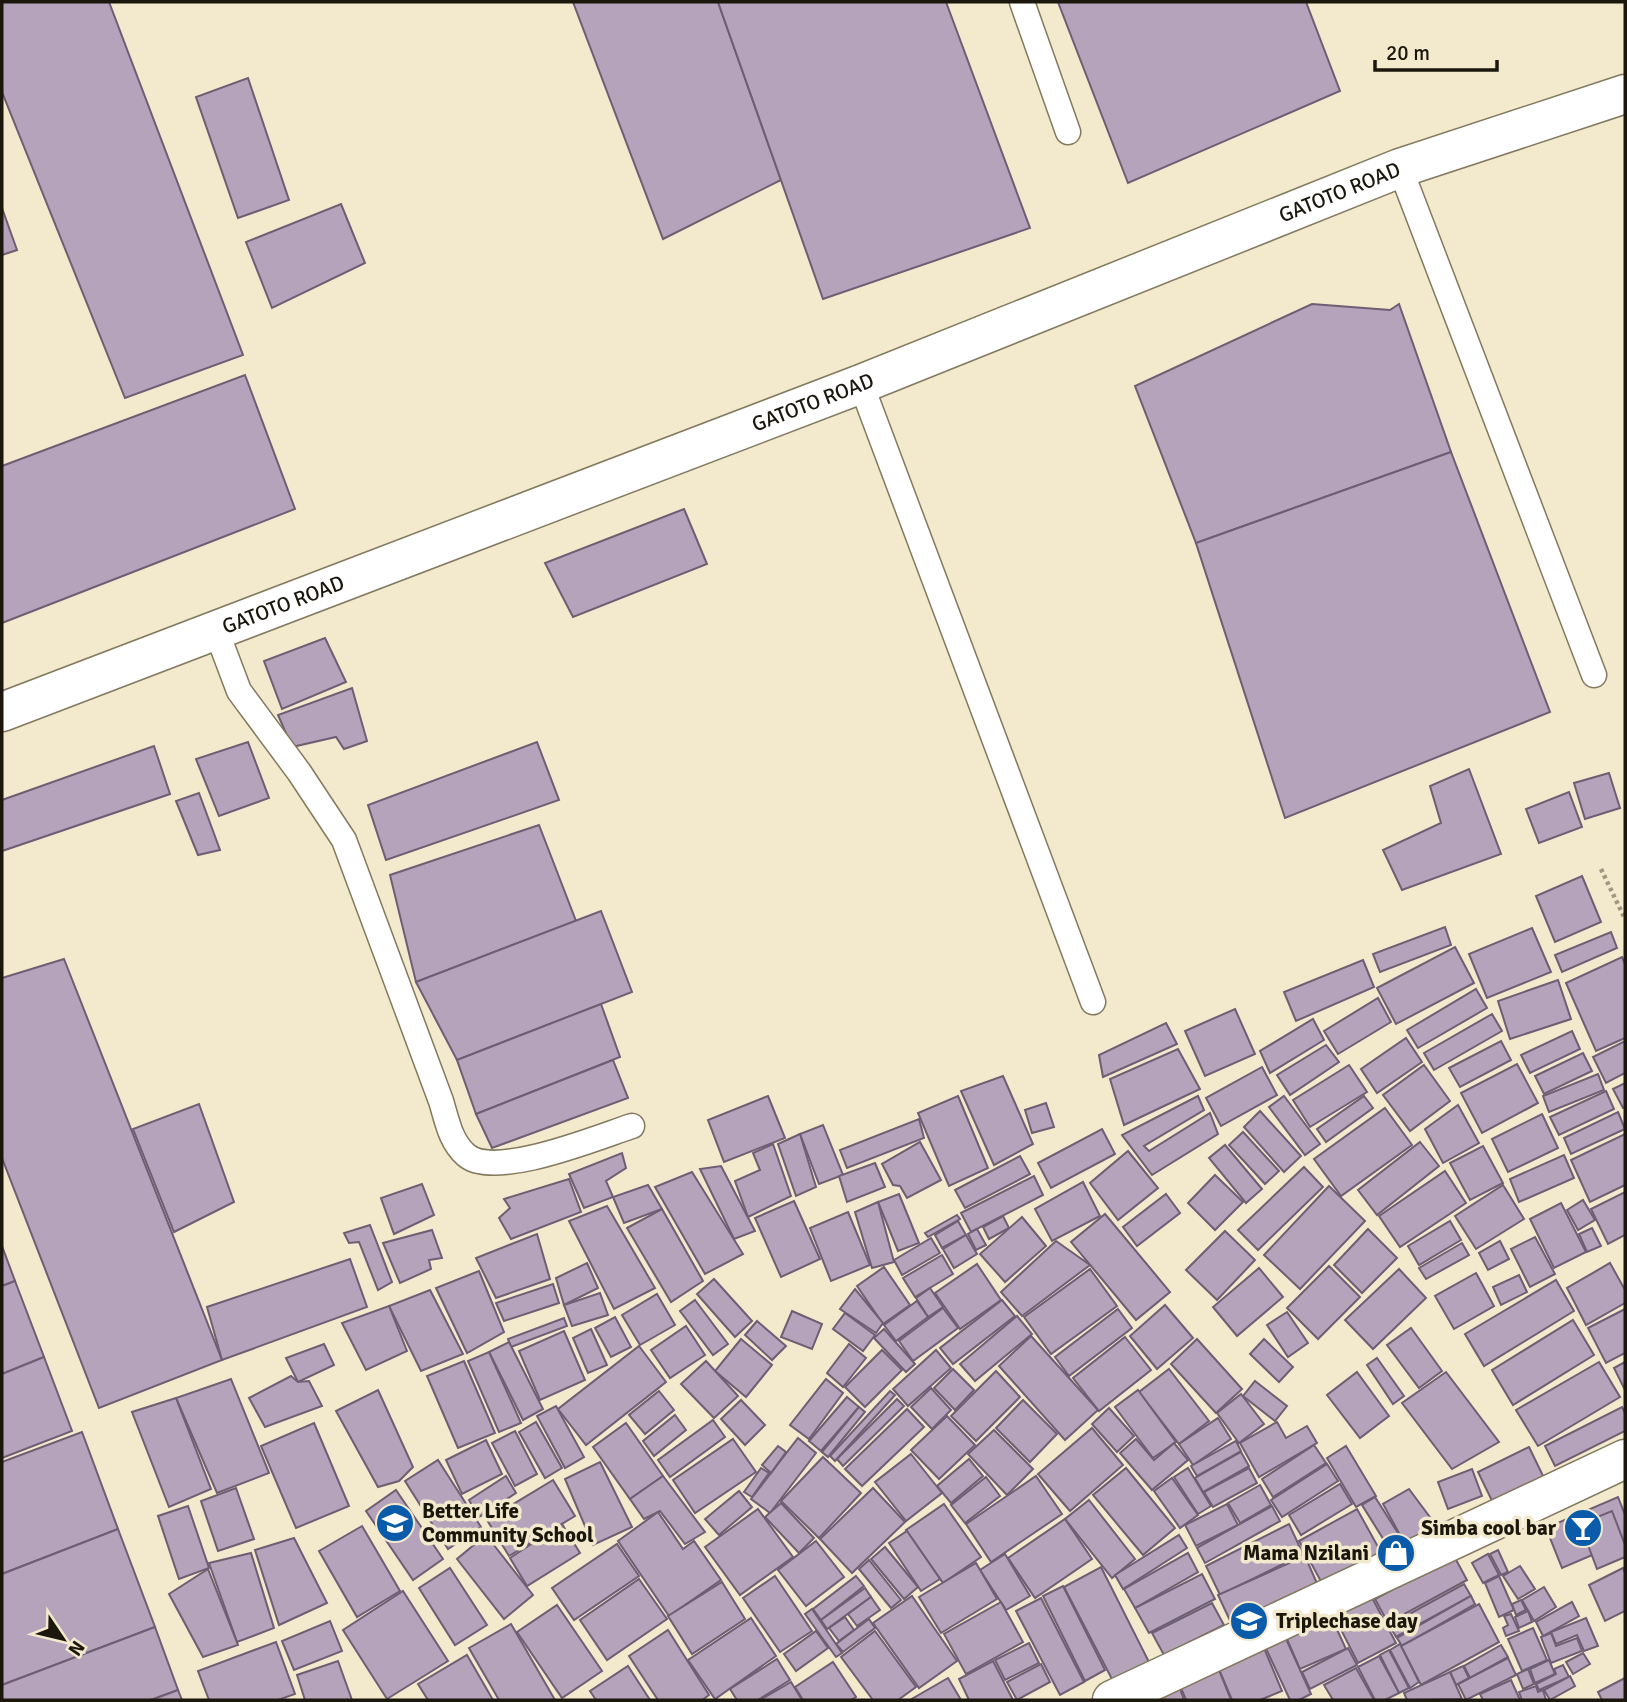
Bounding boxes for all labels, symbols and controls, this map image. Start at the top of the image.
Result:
scale bar [1375,28,1498,72]
text: 20 m [1386,40,1430,66]
street label: GATOTO ROAD [1275,156,1404,228]
street label: GATOTO ROAD [748,367,878,437]
street label: GATOTO ROAD [218,570,348,640]
place label: Better Life Community School [422,1498,594,1548]
school or university icon: Better Life Community School [374,1502,416,1544]
bar icon: Simba cool bar [1562,1507,1604,1549]
place label: Simba cool bar [1421,1515,1557,1541]
shop icon: Mama Nzilani [1375,1532,1417,1574]
place label: Mama Nzilani [1243,1540,1369,1566]
school or university icon: Triplechase day [1228,1600,1270,1642]
north arrow [28,1604,98,1674]
place label: Triplechase day [1276,1608,1418,1634]
text: N [62,1636,90,1660]

